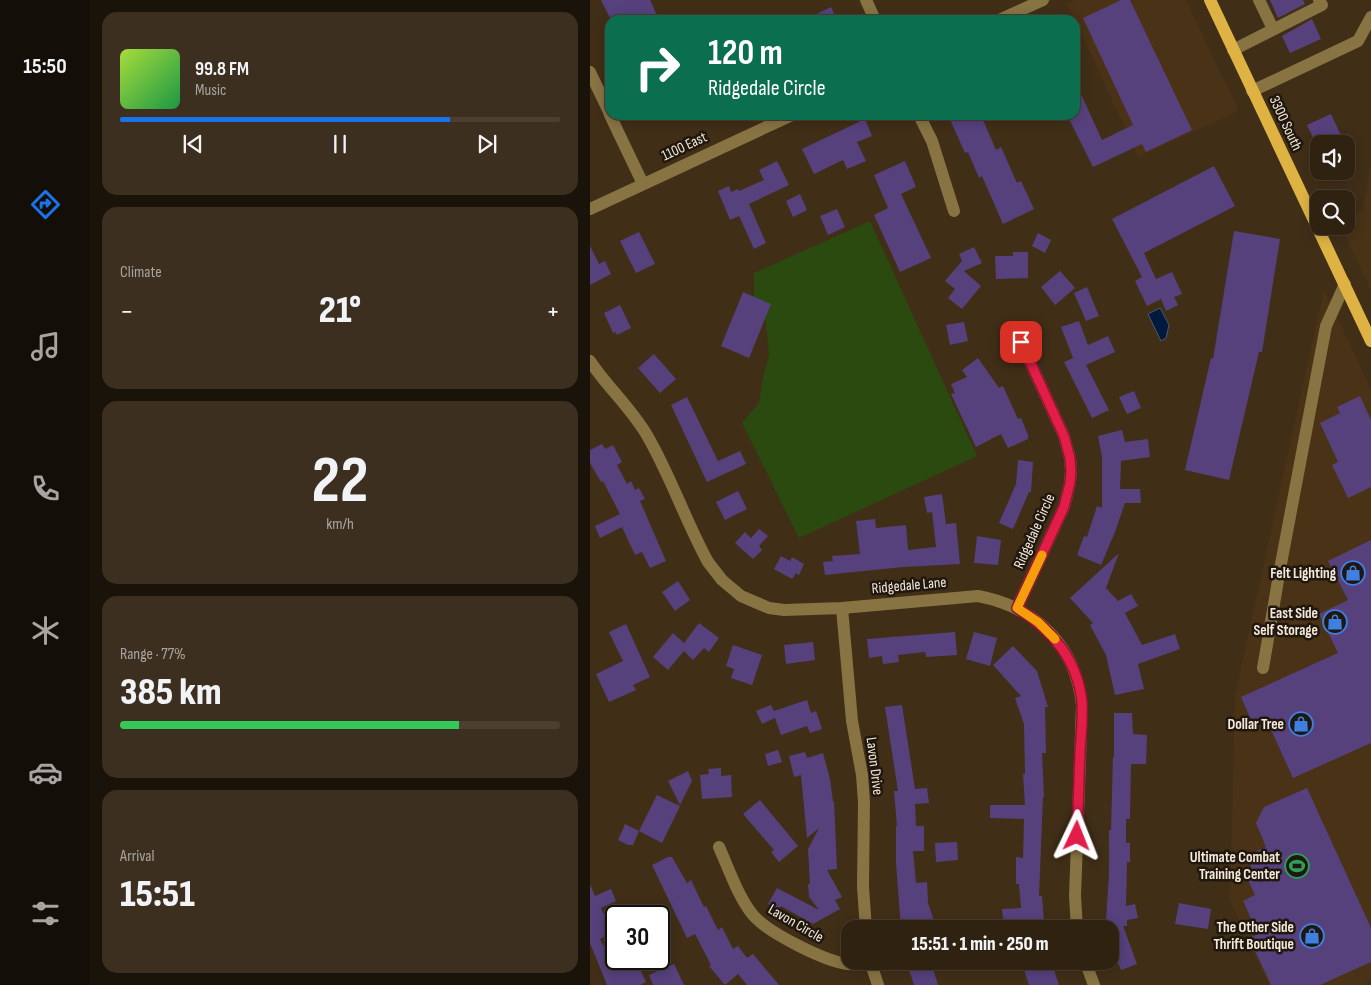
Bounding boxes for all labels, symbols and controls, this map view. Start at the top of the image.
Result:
text: 120 m [708,32,783,75]
icon: right [625,35,690,100]
text: 15:50 [23,53,67,80]
text: 99.8 FM [195,58,249,81]
text: Ridgedale Circle [708,75,826,102]
text: Music [195,81,226,100]
street label: 3300 South [1265,93,1306,154]
street label: 1100 East [658,128,710,165]
icon: previous [179,130,207,158]
icon: pause [326,130,354,158]
icon: next [473,130,501,158]
map controls [1310,135,1355,235]
button: sound [1310,135,1355,180]
icon: directions [28,187,63,222]
button: search [1310,190,1355,235]
text: Climate [120,263,162,282]
text: 21° [319,288,361,333]
text: − [120,295,134,328]
text: + [546,295,560,328]
pin [1000,321,1042,363]
icon: arrive [1007,328,1035,356]
icon: music [28,329,63,364]
text: 22 [312,443,368,521]
icon: phone [28,471,63,506]
street label: Ridgedale Circle [1009,491,1059,572]
text: km/h [326,515,354,534]
shop icon: Felt Lighting [1340,560,1366,586]
place label: Felt Lighting [1270,564,1337,583]
street label: Ridgedale Lane [871,573,947,598]
place label: East Side Self Storage [1253,604,1318,640]
shop icon: East Side Self Storage [1322,609,1348,635]
icon: climate [28,613,63,648]
text: Range · 77% [120,645,186,664]
text: 385 km [120,670,222,715]
shop icon: Dollar Tree [1288,711,1314,737]
place label: Dollar Tree [1228,715,1284,734]
street label: Lavon Drive [862,736,887,796]
icon: car [28,755,63,790]
position arrow [1050,809,1102,861]
text: Arrival [120,847,154,866]
place label: Ultimate Combat Training Center [1190,848,1280,884]
sports icon: Ultimate Combat Training Center [1284,853,1310,879]
text: 15:51 [120,872,195,917]
icon: filters [28,896,63,931]
street label: Lavon Circle [765,900,827,947]
speed limit sign: 30 [605,905,670,970]
place label: The Other Side Thrift Boutique [1213,918,1294,954]
shop icon: The Other Side Thrift Boutique [1299,923,1325,949]
text: 15:51 · 1 min · 250 m [911,933,1049,956]

